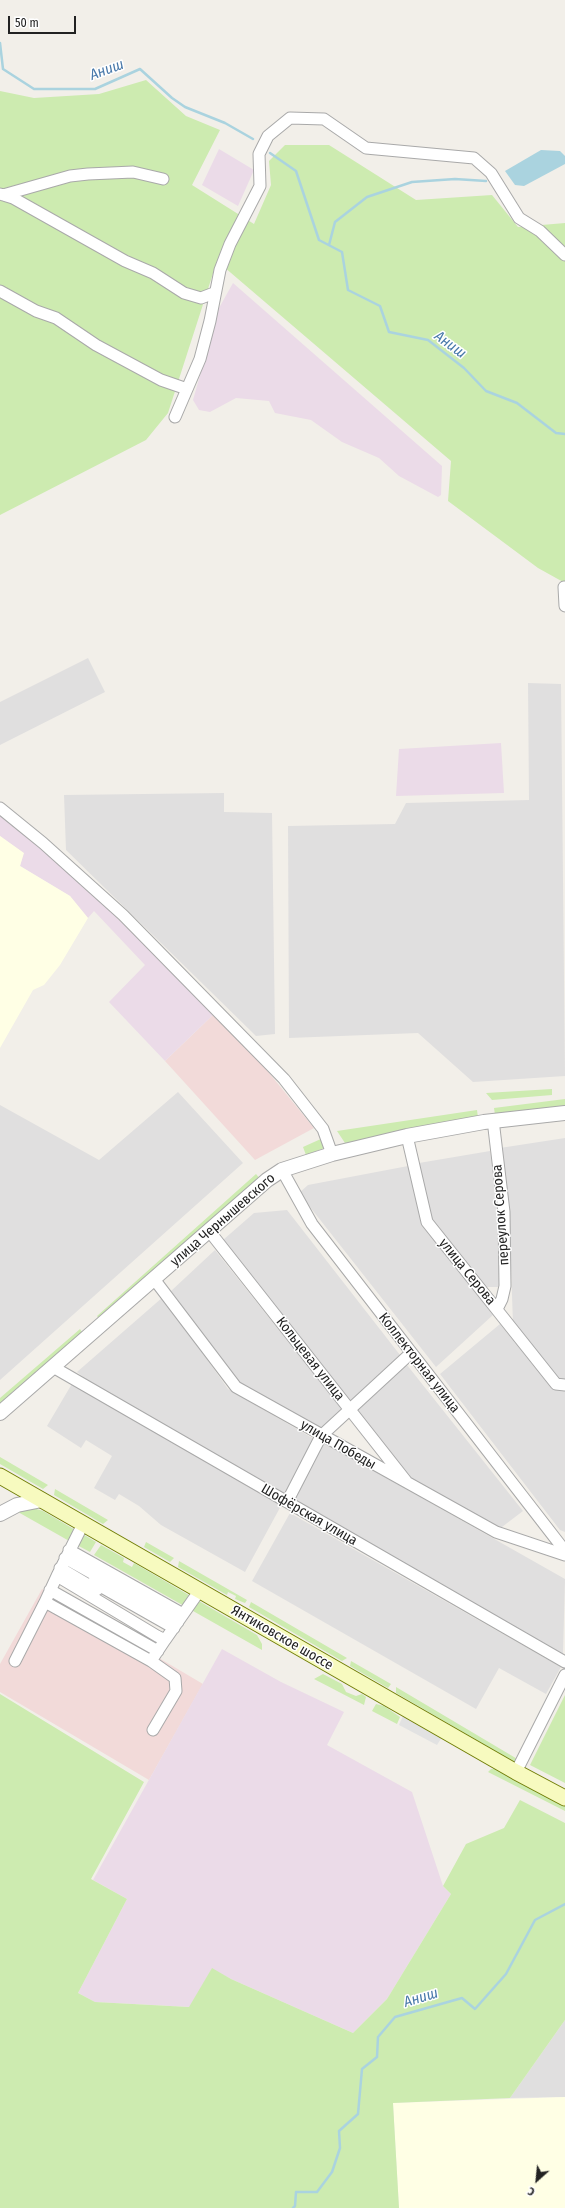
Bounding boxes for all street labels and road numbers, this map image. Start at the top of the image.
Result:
street label: переулок Серова [489,1164,513,1266]
street label: улица Чернышевского [167,1170,279,1270]
street label: улица Серова [435,1235,499,1309]
street label: Коллекторная улица [375,1310,463,1416]
street label: Кольцевая улица [272,1314,348,1404]
street label: улица Победы [297,1417,379,1473]
street label: Шофёрская улица [258,1481,360,1549]
street label: Янтиковское шоссе [228,1602,336,1674]

